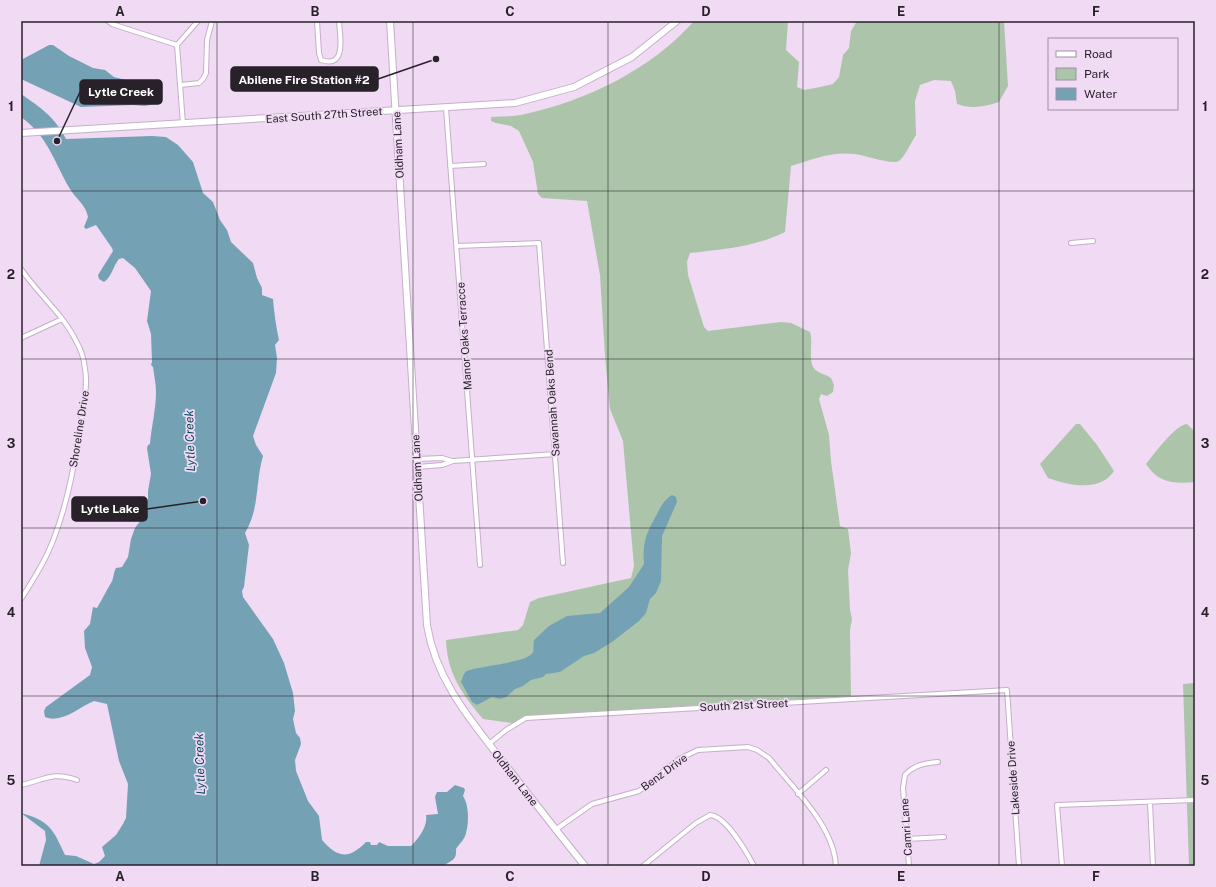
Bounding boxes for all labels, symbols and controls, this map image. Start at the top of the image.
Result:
text: A [115,4,125,19]
text: B [311,4,320,19]
text: C [505,4,515,19]
text: D [701,4,711,19]
text: E [897,4,905,19]
text: F [1092,4,1100,19]
legend [1048,38,1178,110]
text: Road [1084,47,1112,61]
callout: Abilene Fire Station #2 [231,67,378,91]
text: Park [1084,67,1110,81]
text: Abilene Fire Station #2 [238,73,370,87]
callout: Lytle Creek [80,80,162,104]
text: Lytle Creek [88,85,154,99]
text: Water [1084,87,1118,101]
text: 1 [8,99,14,114]
text: 1 [1202,99,1208,114]
street label: East South 27th Street [265,105,383,125]
street label: Oldham Lane [390,111,406,179]
text: 2 [7,267,15,282]
text: 2 [1201,267,1209,282]
street label: Manor Oaks Terracce [454,282,474,390]
street label: Savannah Oaks Bend [542,349,562,457]
street label: Shoreline Drive [67,390,91,468]
water label: Lytle Creek [182,409,198,472]
street label: Oldham Lane [409,434,425,502]
text: 3 [7,436,16,451]
text: 3 [1201,436,1210,451]
callout: Lytle Lake [72,497,147,521]
text: Lytle Lake [81,502,139,516]
text: 4 [7,605,16,620]
text: 4 [1201,605,1210,620]
street label: South 21st Street [699,697,789,713]
water label: Lytle Creek [192,732,208,795]
street label: Lakeside Drive [1004,740,1022,816]
street label: Oldham Lane [490,748,540,808]
street label: Benz Drive [639,751,689,793]
text: 5 [7,773,16,788]
text: 5 [1201,773,1210,788]
street label: Camri Lane [898,798,914,856]
text: A [115,869,125,884]
text: B [311,869,320,884]
text: C [505,869,515,884]
text: D [701,869,711,884]
text: E [897,869,905,884]
text: F [1092,869,1100,884]

